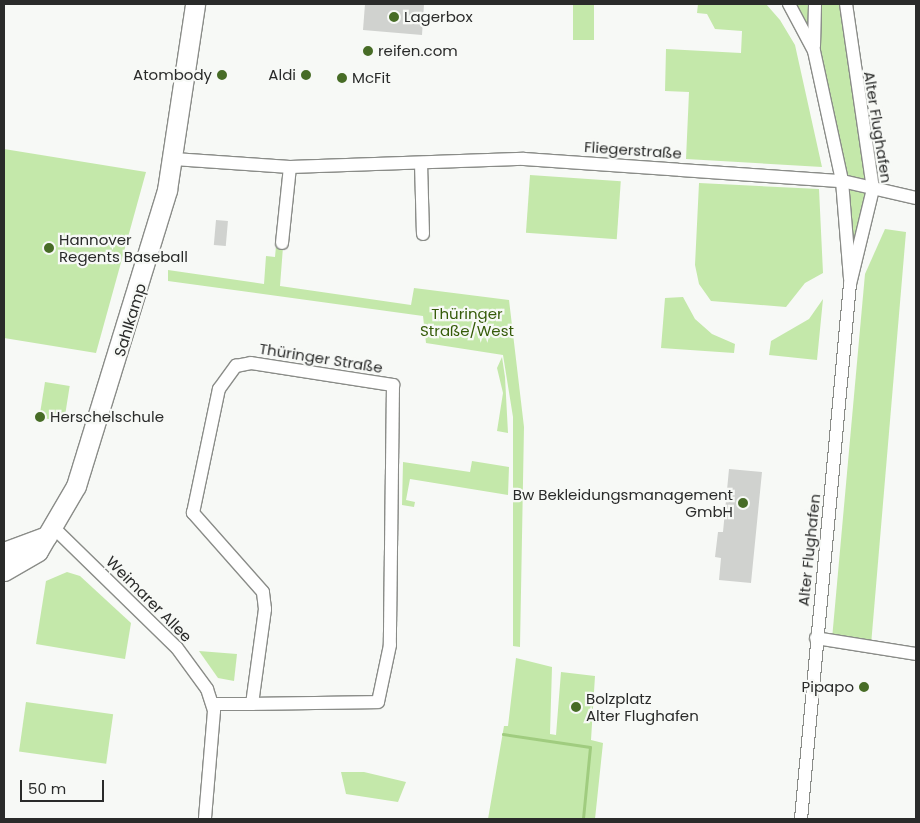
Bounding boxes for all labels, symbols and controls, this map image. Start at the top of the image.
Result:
place label: Lagerbox [404,8,473,26]
marker: Lagerbox [388,11,400,23]
place label: reifen.com [378,42,458,60]
marker: reifen.com [362,45,374,57]
place label: Atombody [133,66,212,84]
place label: Aldi [268,66,296,84]
marker: Atombody [216,69,228,81]
marker: Aldi [300,69,312,81]
place label: McFit [352,69,391,87]
street label: Alter Flughafen [860,70,896,184]
marker: McFit [336,72,348,84]
street label: Fliegerstraße [584,138,682,162]
place label: Hannover Regents Baseball [59,230,188,265]
marker: Hannover Regents Baseball [43,242,55,254]
street label: Sahlkamp [110,281,150,359]
park label: Thüringer Straße/West [420,304,514,339]
street label: Thüringer Straße [258,339,384,377]
place label: Herschelschule [50,408,164,426]
marker: Herschelschule [34,411,46,423]
place label: Bw Bekleidungsmanagement GmbH [513,485,733,520]
street label: Alter Flughafen [794,493,824,607]
marker: Bw Bekleidungsmanagement GmbH [737,497,749,509]
street label: Weimarer Allee [102,552,196,646]
place label: Pipapo [802,678,854,696]
marker: Pipapo [858,681,870,693]
place label: Bolzplatz Alter Flughafen [586,689,699,724]
marker: Bolzplatz Alter Flughafen [570,701,582,713]
scale bar [22,770,106,802]
text: 50 m [28,778,66,799]

